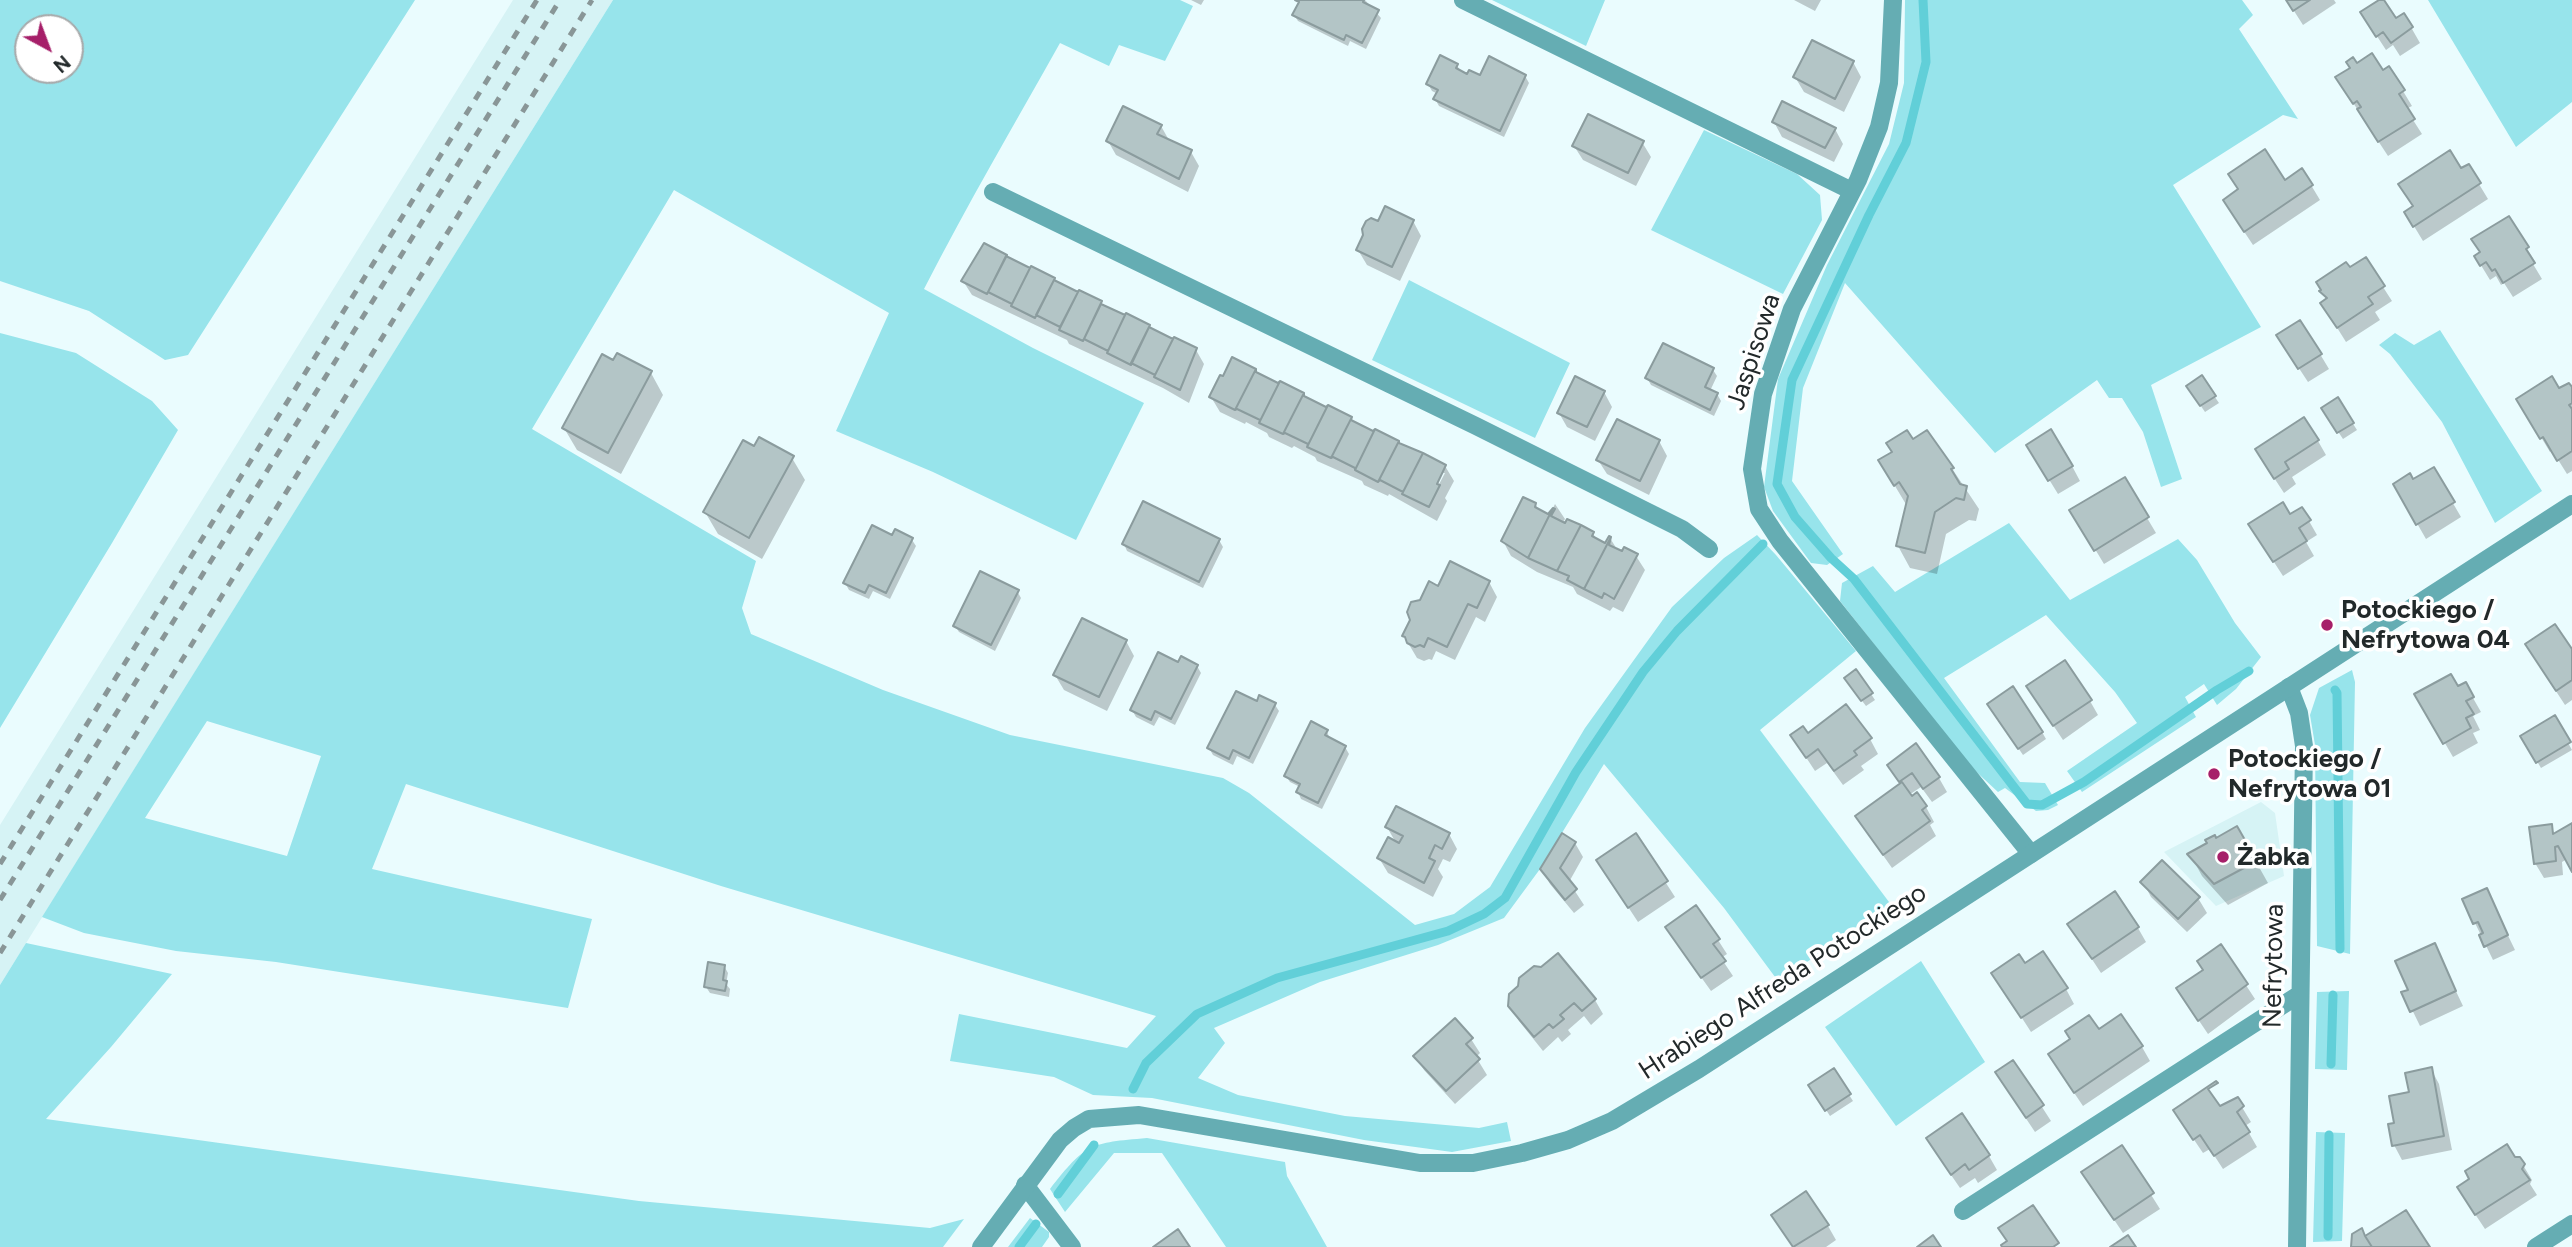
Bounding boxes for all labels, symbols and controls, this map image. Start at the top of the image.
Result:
north arrow [14,14,84,84]
text: N [49,50,75,77]
street label: Jaspisowa [1721,290,1787,414]
place label: Potockiego / Nefrytowa 04 [2341,594,2510,656]
marker: Potockiego / Nefrytowa 04 [2319,617,2335,633]
place label: Potockiego / Nefrytowa 01 [2228,743,2391,804]
marker: Potockiego / Nefrytowa 01 [2206,766,2222,782]
place label: Żabka [2237,841,2310,873]
marker: Żabka [2215,849,2231,865]
street label: Hrabiego Alfreda Potockiego [1633,877,1933,1087]
street label: Nefrytowa [2257,904,2291,1028]

